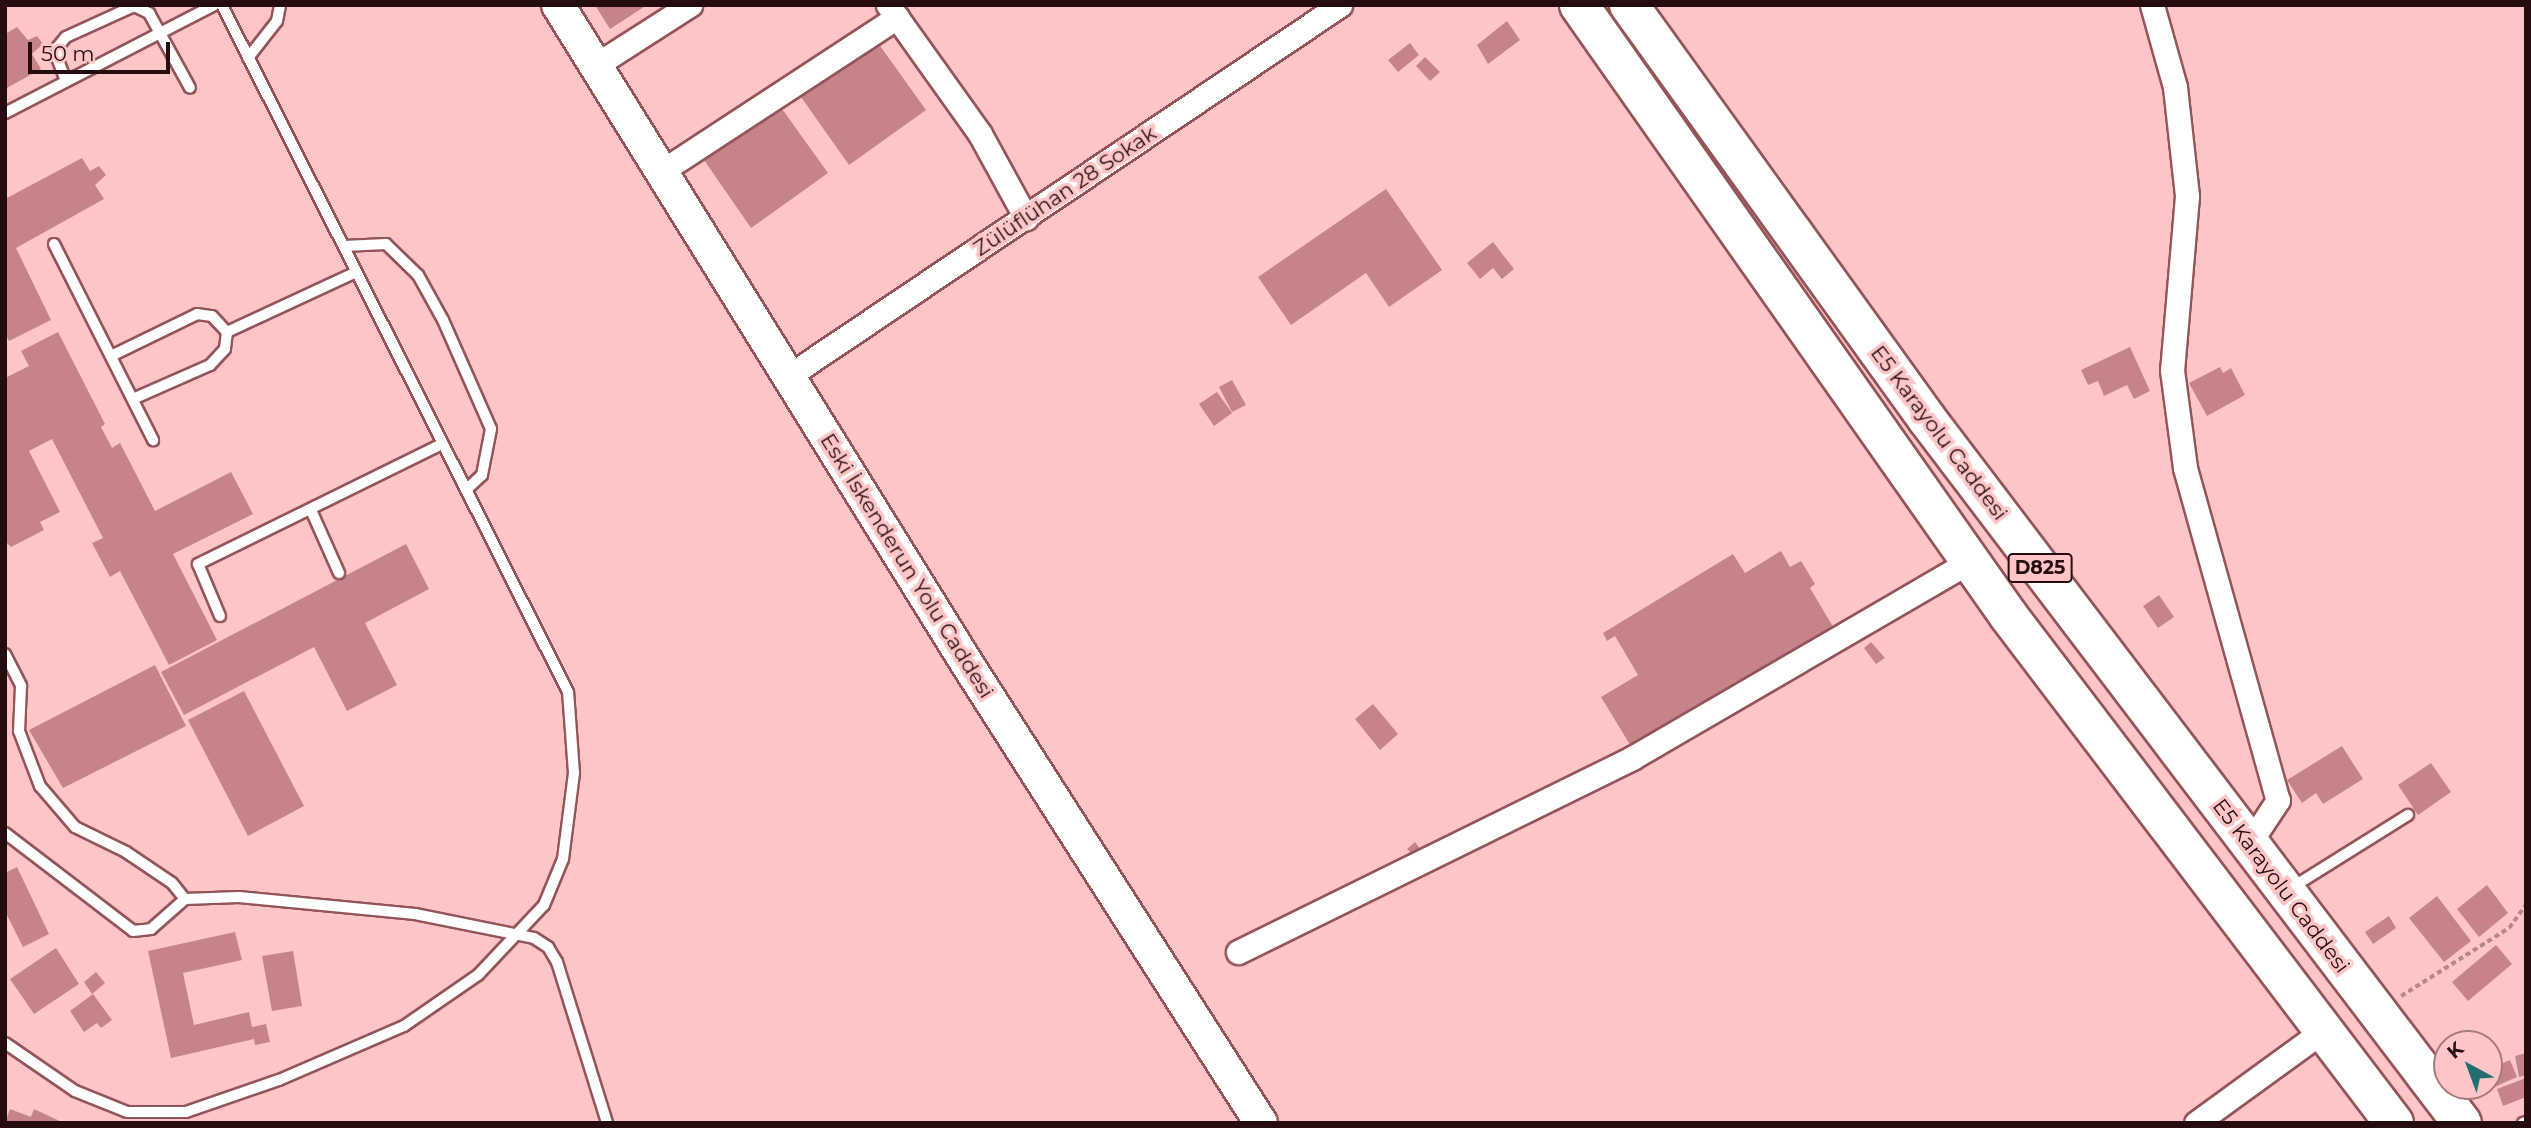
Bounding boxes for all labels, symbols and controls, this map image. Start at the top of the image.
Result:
scale bar [32,28,173,72]
text: 50 m [41,41,95,66]
street label: Zülüflühan 28 Sokak [969,121,1161,261]
street label: E5 Karayolu Caddesi [1865,341,2013,525]
street label: Eski İskenderun Yolu Caddesi [815,429,999,703]
road number: D825 [2007,552,2073,583]
street label: E5 Karayolu Caddesi [2207,794,2355,978]
north arrow [2433,1030,2503,1100]
text: K [2442,1037,2468,1064]

